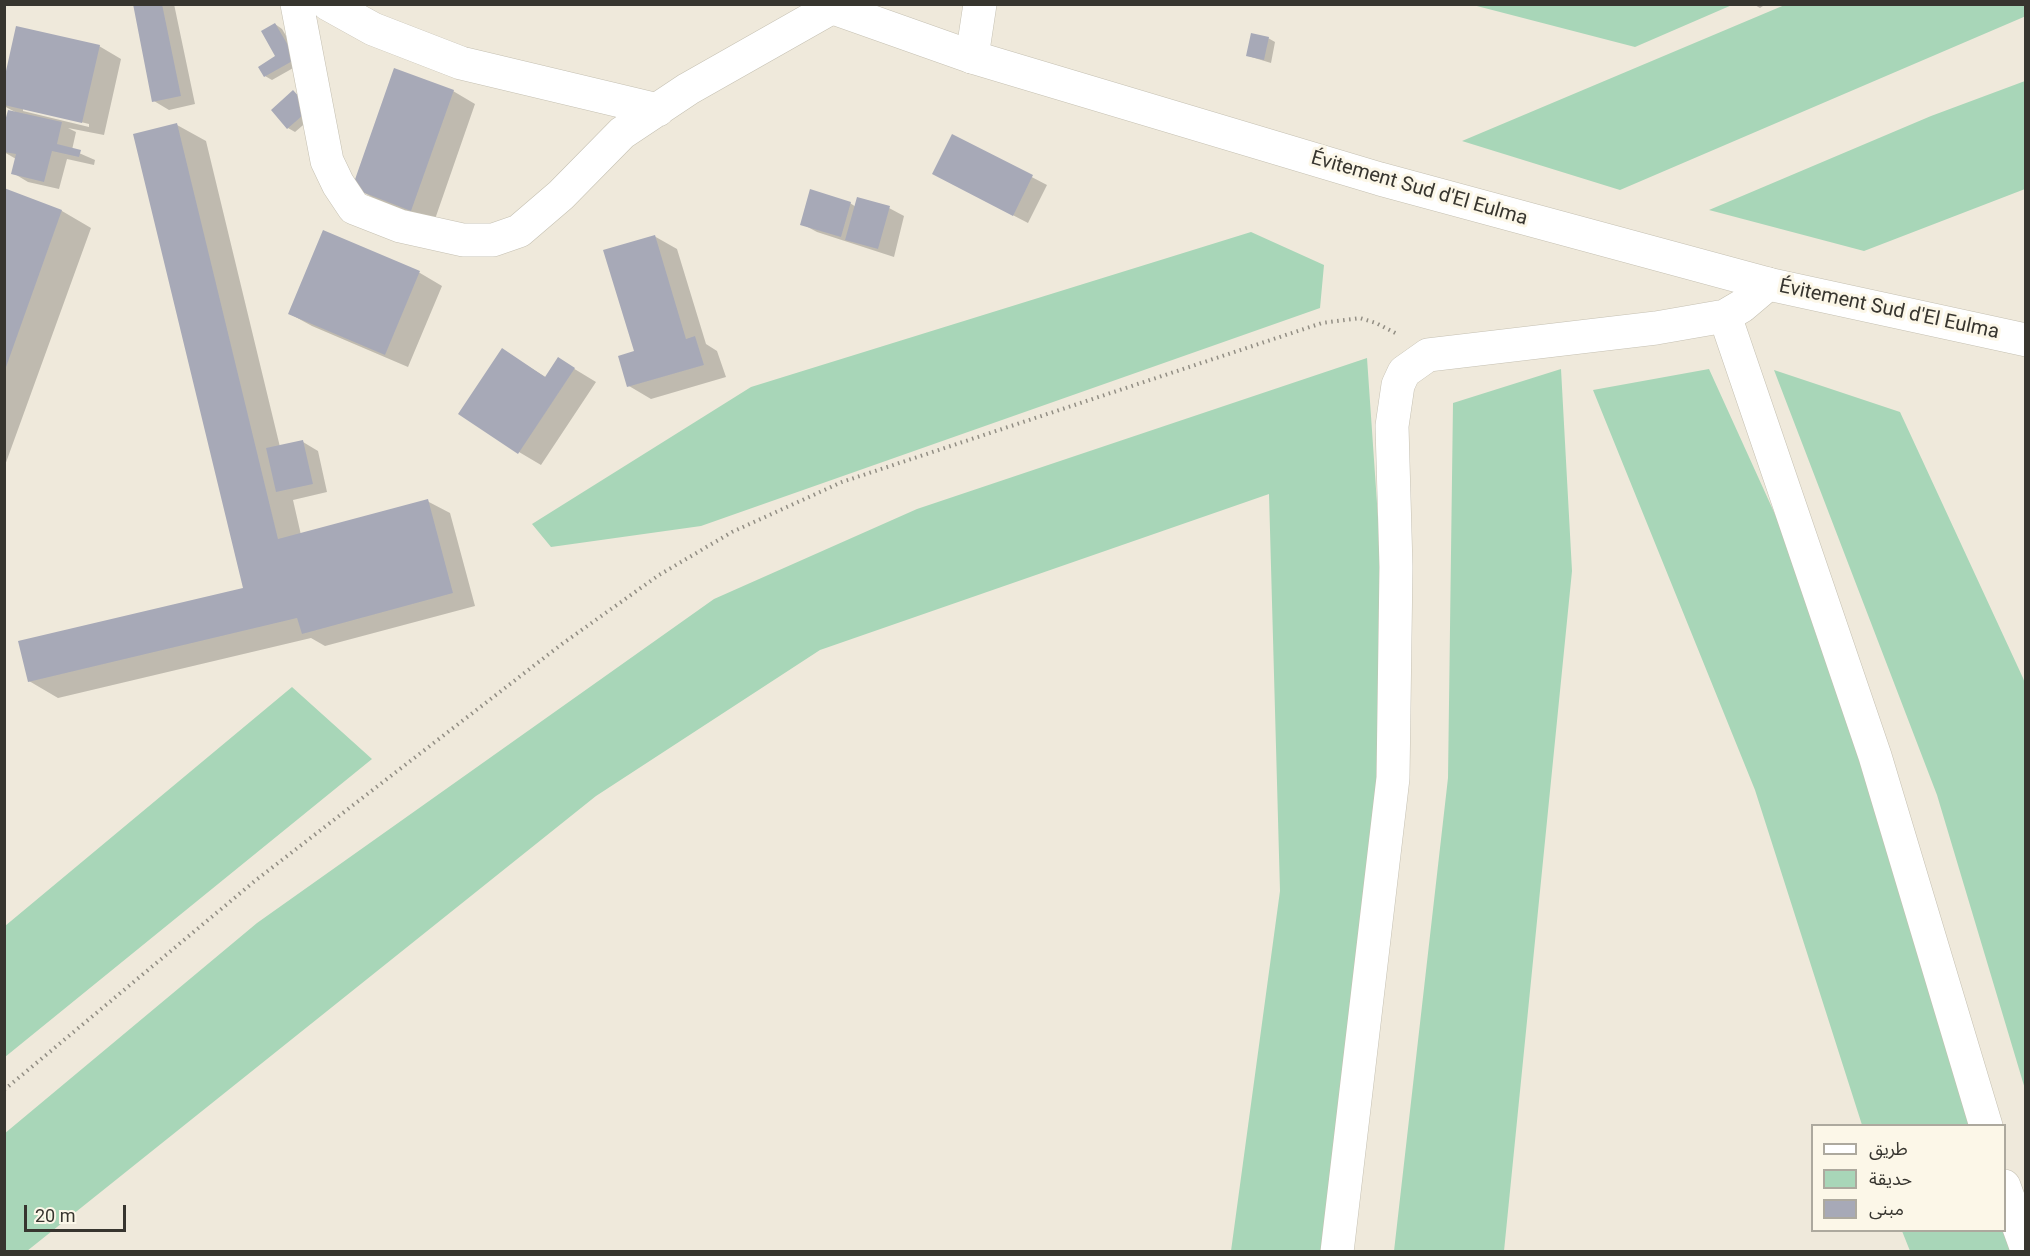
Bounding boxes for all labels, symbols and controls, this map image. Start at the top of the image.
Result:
street label: Évitement Sud d'El Eulma [1308,147,1530,231]
street label: Évitement Sud d'El Eulma [1777,275,2001,345]
legend [1811,1124,2006,1232]
text: طريق [1869,1138,1908,1159]
text: حديقة [1869,1168,1912,1189]
scale bar [27,1193,129,1231]
text: مبنى [1869,1198,1904,1219]
text: 20 m [35,1205,75,1226]

